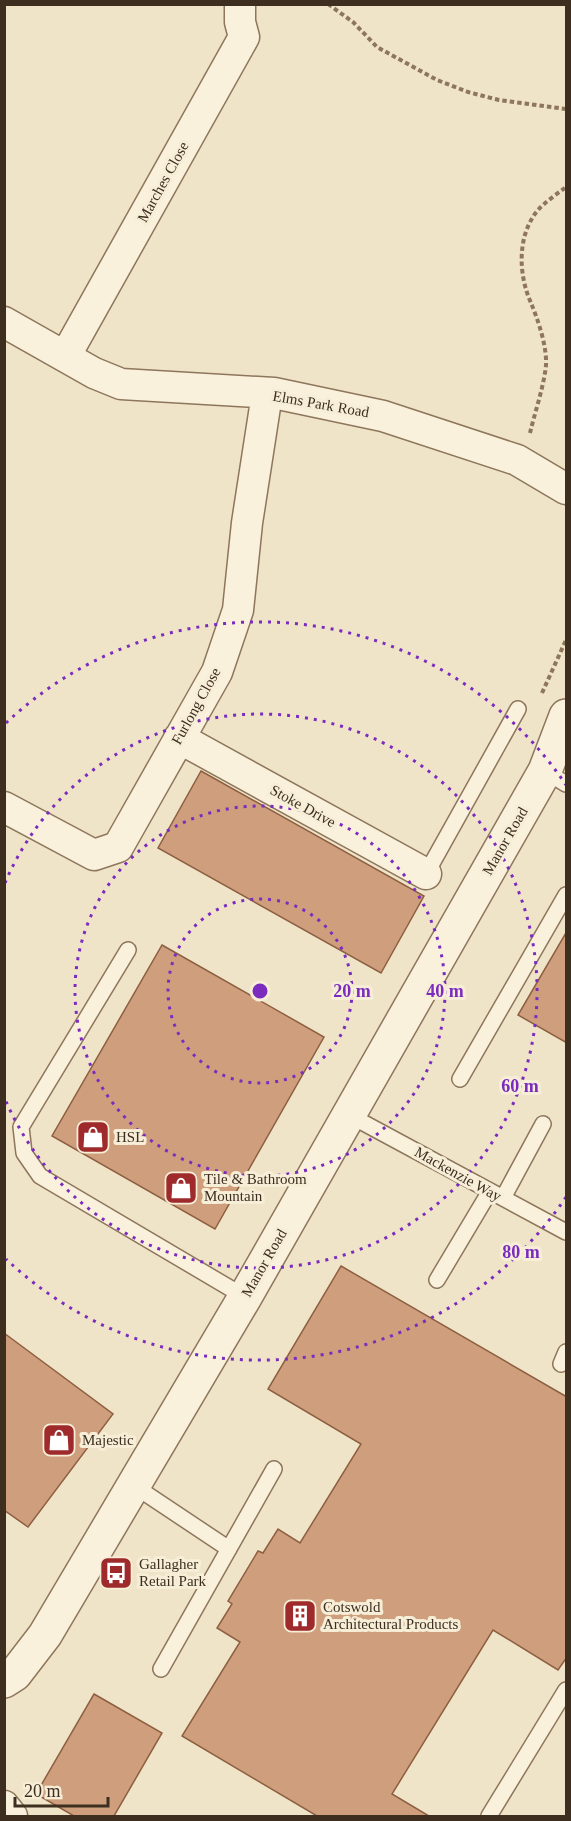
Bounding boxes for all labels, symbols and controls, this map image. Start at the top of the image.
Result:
street label: Marches Close [134,139,192,225]
street label: Elms Park Road [272,388,371,420]
street label: Furlong Close [168,664,224,747]
street label: Stoke Drive [268,782,339,831]
street label: Manor Road [479,804,531,878]
centre of rings [250,981,270,1001]
text: 20 m [333,981,371,1001]
text: 40 m [426,981,464,1001]
text: 60 m [501,1076,539,1096]
shop icon: HSL [75,1119,111,1155]
place label: HSL [116,1129,144,1145]
street label: Mackenzie Way [412,1144,504,1205]
shop icon: Tile & Bathroom Mountain [163,1170,199,1206]
place label: Tile & Bathroom Mountain [204,1171,307,1204]
street label: Manor Road [238,1226,290,1300]
text: 80 m [502,1242,540,1262]
shop icon: Majestic [41,1422,77,1458]
place label: Majestic [82,1432,134,1448]
bus stop icon: Gallagher Retail Park [98,1555,134,1591]
place label: Gallagher Retail Park [139,1556,207,1589]
building icon: Cotswold Architectural Products [282,1598,318,1634]
place label: Cotswold Architectural Products [323,1599,459,1632]
scale bar [15,1770,108,1808]
text: 20 m [24,1781,61,1801]

